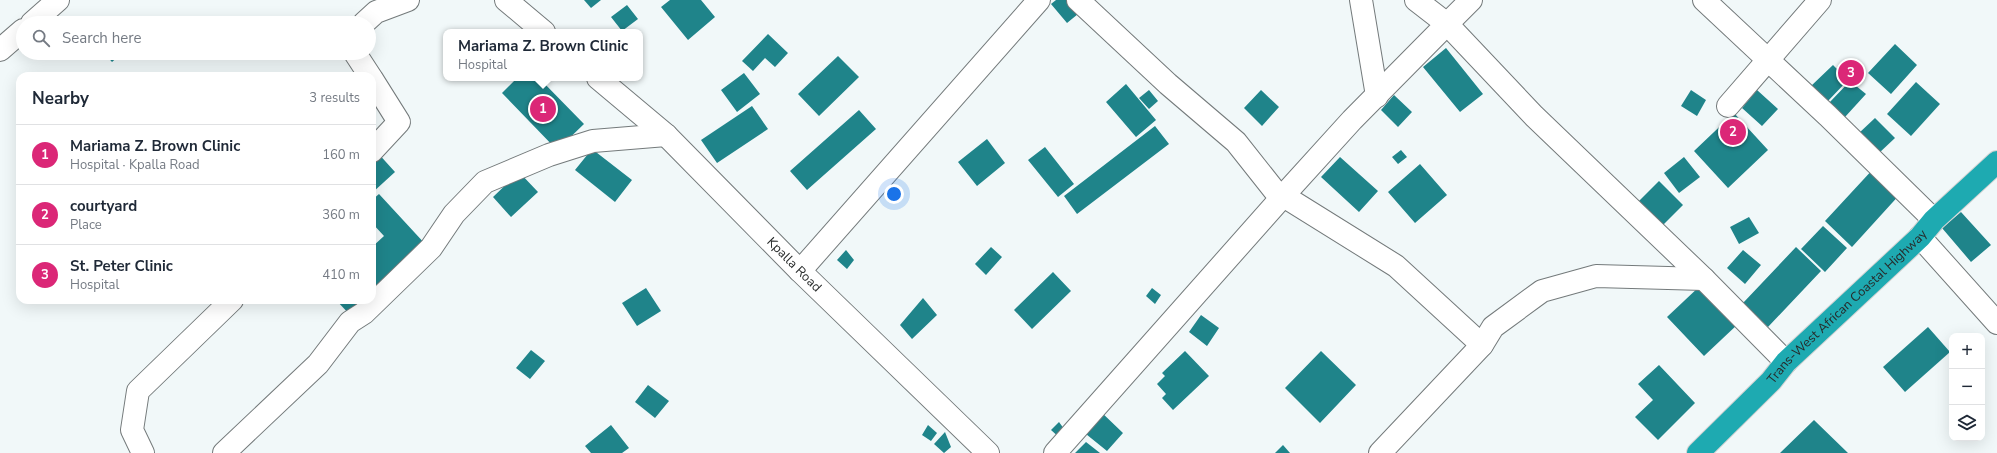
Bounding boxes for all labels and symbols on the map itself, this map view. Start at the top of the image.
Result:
pin: 3 [1838,58,1864,88]
pin: 1 [530,94,556,124]
pin: 2 [1720,117,1746,147]
your location [884,184,904,204]
street label: Trans-West African Coastal Highway [1763,226,1932,388]
street label: Kpalla Road [763,233,825,296]

